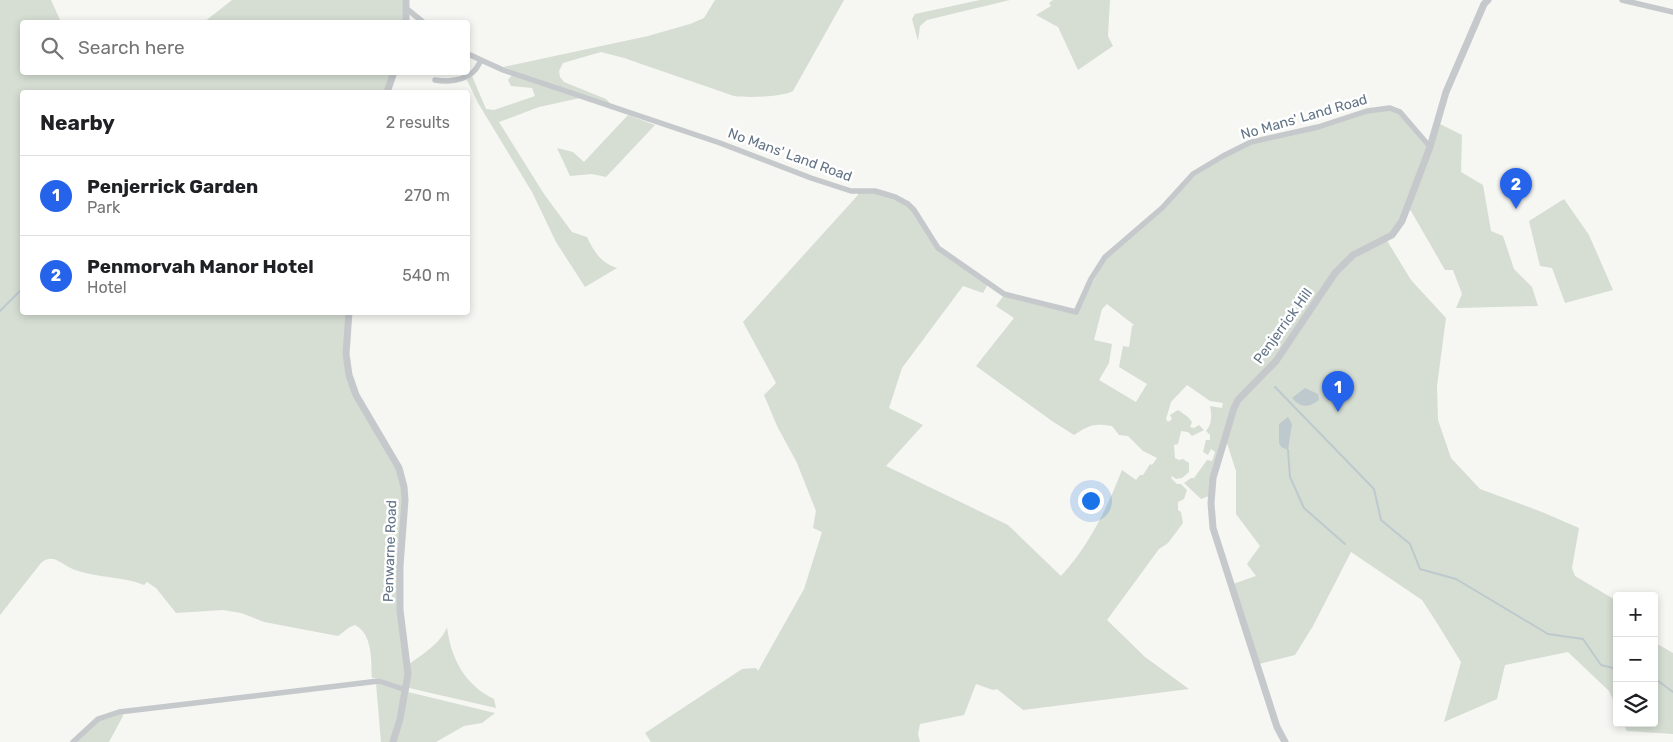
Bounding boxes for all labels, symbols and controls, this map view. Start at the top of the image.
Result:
search box [20,20,470,75]
icon: search [38,34,66,62]
text: Search here [78,36,185,59]
street label: No Mans' Land Road [1239,91,1369,143]
text: Nearby [40,110,115,135]
text: 2 results [386,113,450,132]
street label: No Mans' Land Road [726,125,854,185]
pin: 2 [1500,168,1532,209]
text: Penjerrick Garden [87,175,258,198]
text: 1 [52,186,60,205]
text: 270 m [404,186,450,205]
text: Park [87,198,120,217]
text: Penmorvah Manor Hotel [87,255,314,278]
text: 2 [51,266,61,285]
text: 540 m [402,266,450,285]
text: Hotel [87,278,127,297]
street label: Penjerrick Hill [1250,285,1316,367]
pin: 1 [1322,371,1354,412]
your location [1078,488,1104,514]
street label: Penwarne Road [380,500,400,602]
map controls [1613,592,1658,727]
button: + [1613,592,1658,637]
button: − [1613,637,1658,682]
button: layers [1613,682,1658,727]

